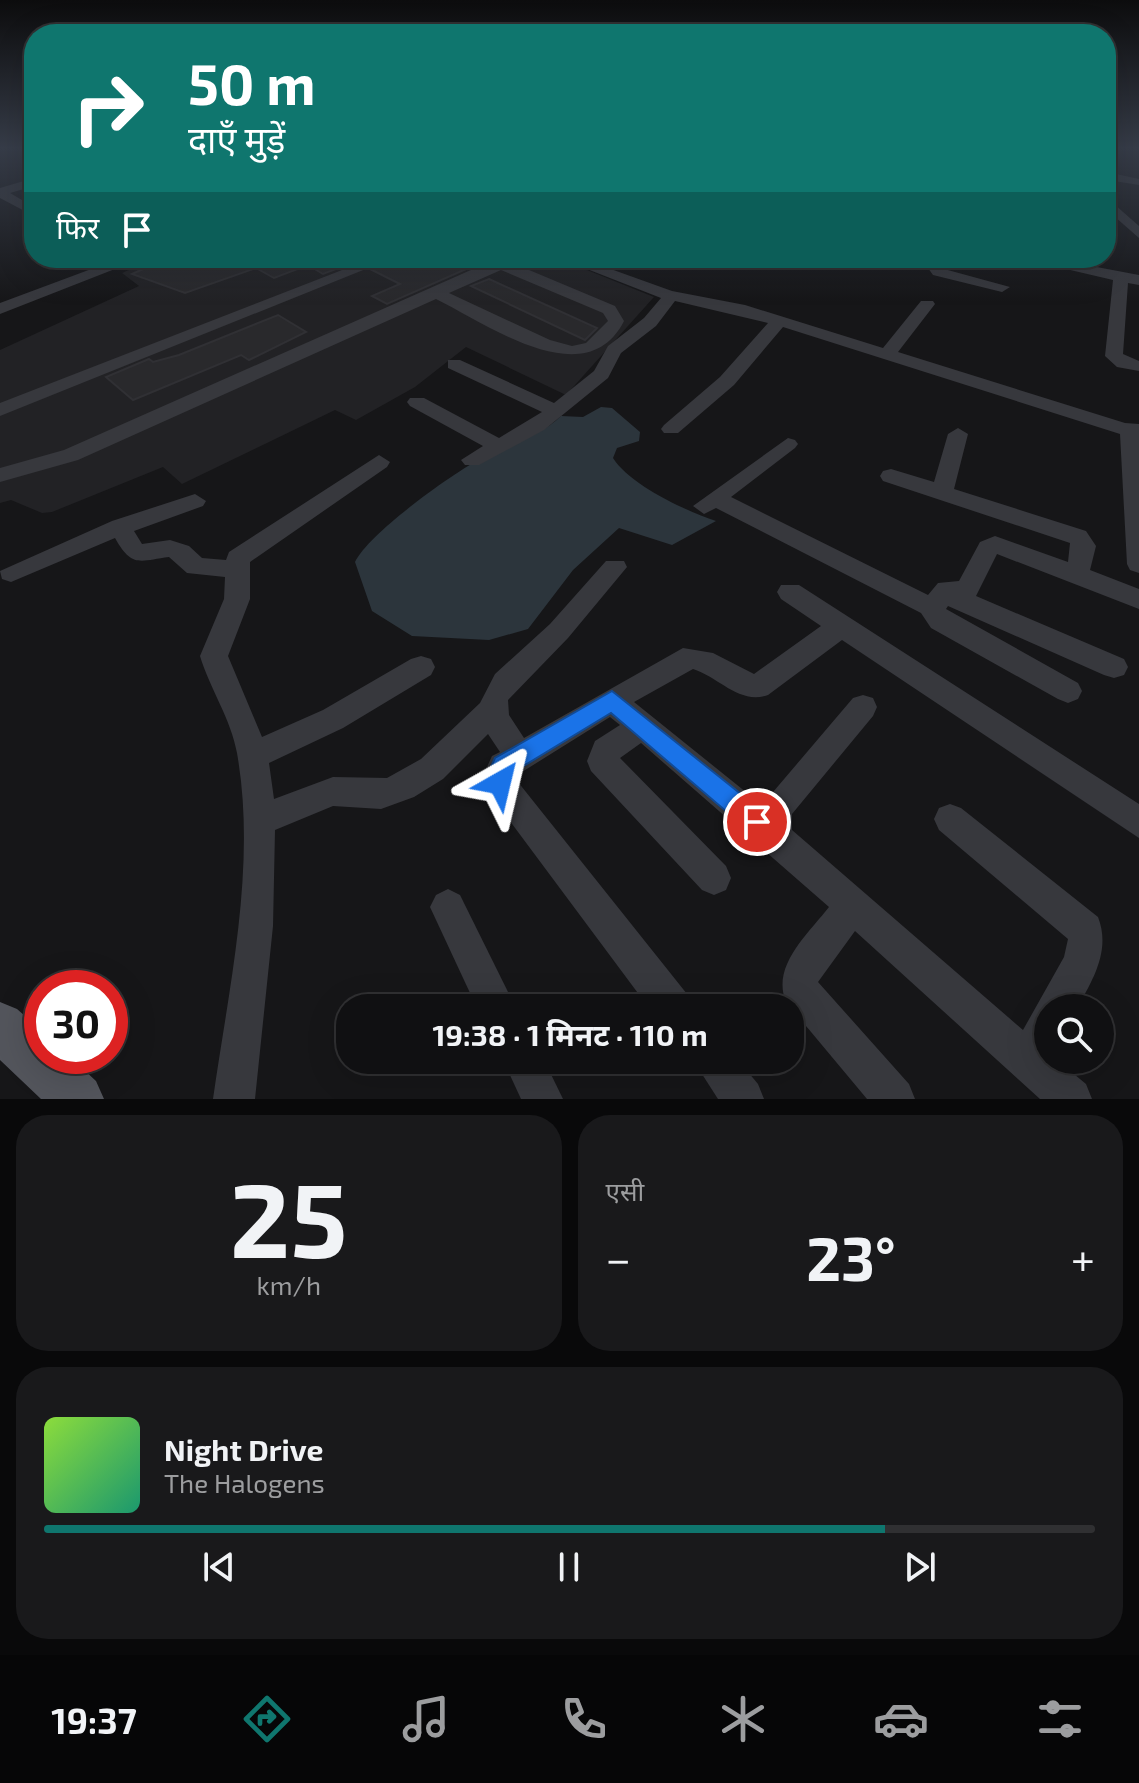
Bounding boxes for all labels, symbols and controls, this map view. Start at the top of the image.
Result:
text: 50 m [188,49,316,116]
icon: right [56,56,160,160]
text: दाएँ मुड़ें [188,117,285,160]
icon: arrive [115,208,159,252]
text: फिर [56,209,99,245]
position arrow [458,741,542,825]
pin [723,788,791,856]
icon: arrive [735,800,779,844]
speed limit sign: 30 [24,970,128,1074]
map controls [1034,994,1114,1074]
button: search [1034,994,1114,1074]
text: 19:38 · 1 मिनट · 110 m [432,1016,708,1052]
text: 25 [230,1154,348,1279]
text: एसी [606,1175,644,1206]
text: 23° [806,1221,896,1293]
text: − [606,1231,631,1284]
text: + [1071,1231,1095,1284]
text: km/h [256,1269,321,1300]
text: Night Drive [164,1431,323,1467]
text: The Halogens [164,1467,325,1498]
icon: previous [197,1545,241,1589]
icon: pause [547,1545,591,1589]
icon: next [898,1545,942,1589]
icon: directions [239,1691,295,1747]
icon: music [398,1691,454,1747]
icon: phone [556,1691,612,1747]
icon: climate [715,1691,771,1747]
icon: car [873,1691,929,1747]
icon: filters [1032,1691,1088,1747]
text: 19:37 [51,1698,137,1741]

